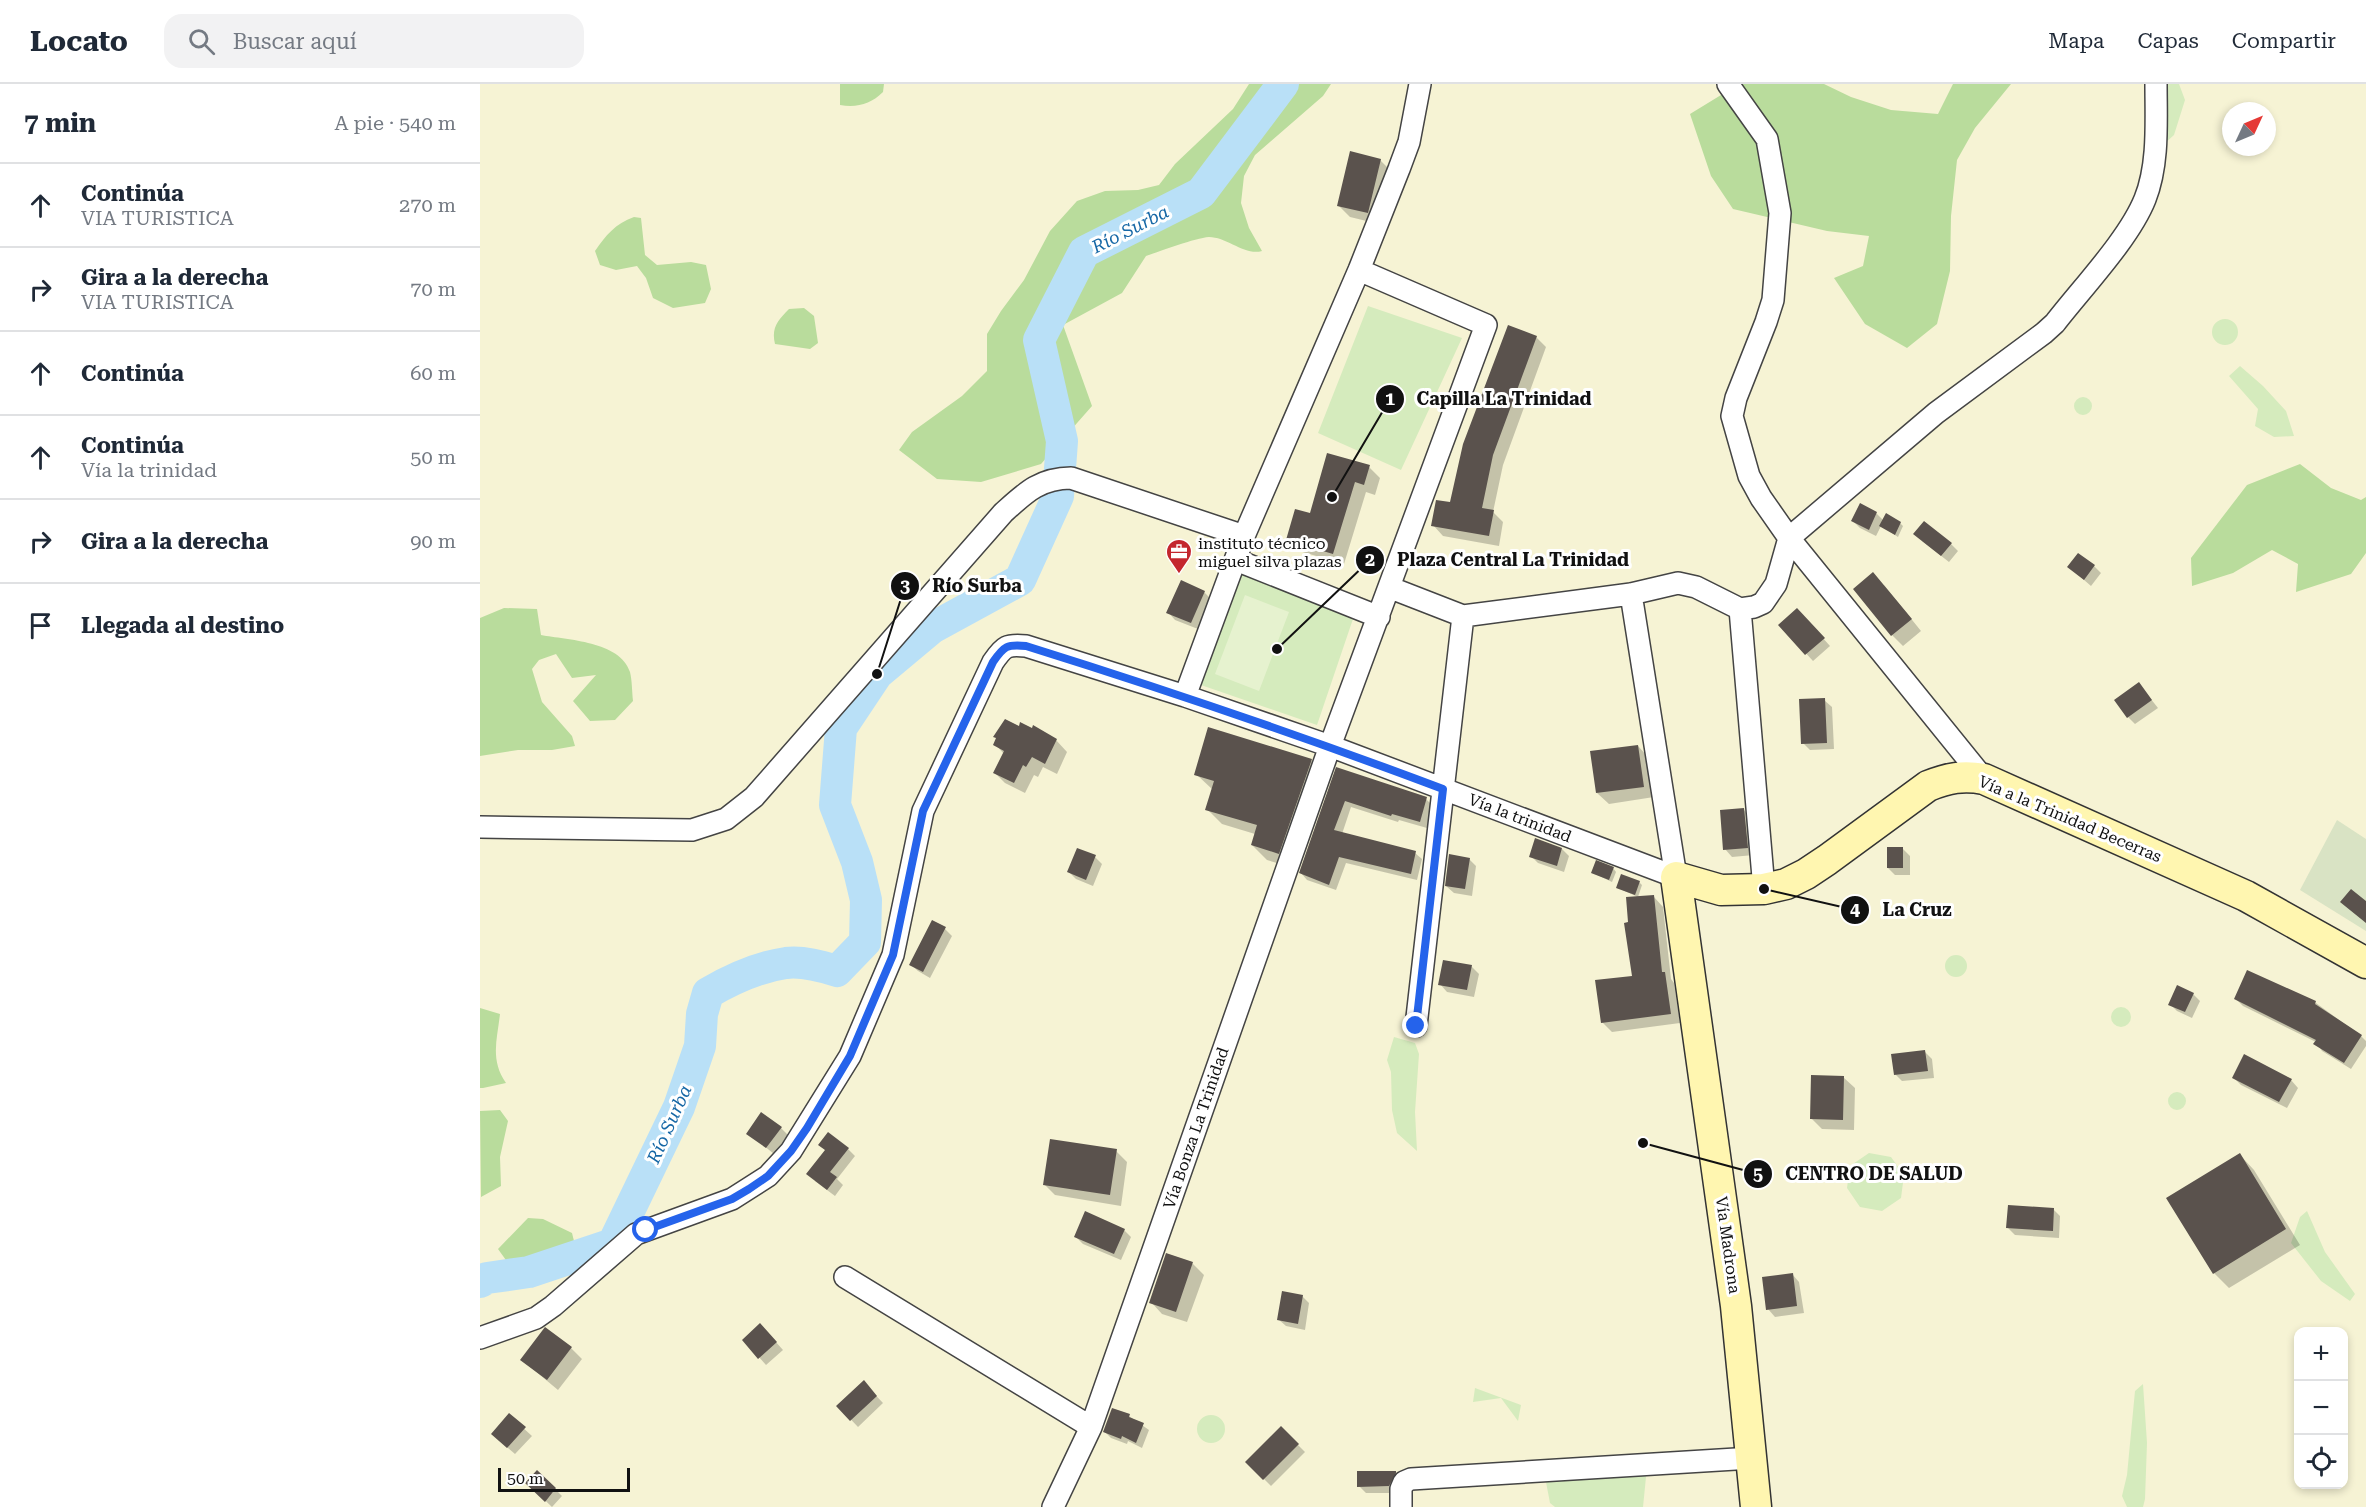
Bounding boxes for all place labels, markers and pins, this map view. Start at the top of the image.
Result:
callout: Capilla La Trinidad [1375,381,1604,417]
place label: instituto técnico miguel silva plazas [1198,534,1342,571]
office icon: instituto técnico miguel silva plazas [1164,537,1194,575]
callout: Plaza Central La Trinidad [1355,542,1641,578]
callout: Río Surba [890,568,1033,604]
callout: La Cruz [1840,892,1963,928]
callout: CENTRO DE SALUD [1743,1156,1974,1192]

